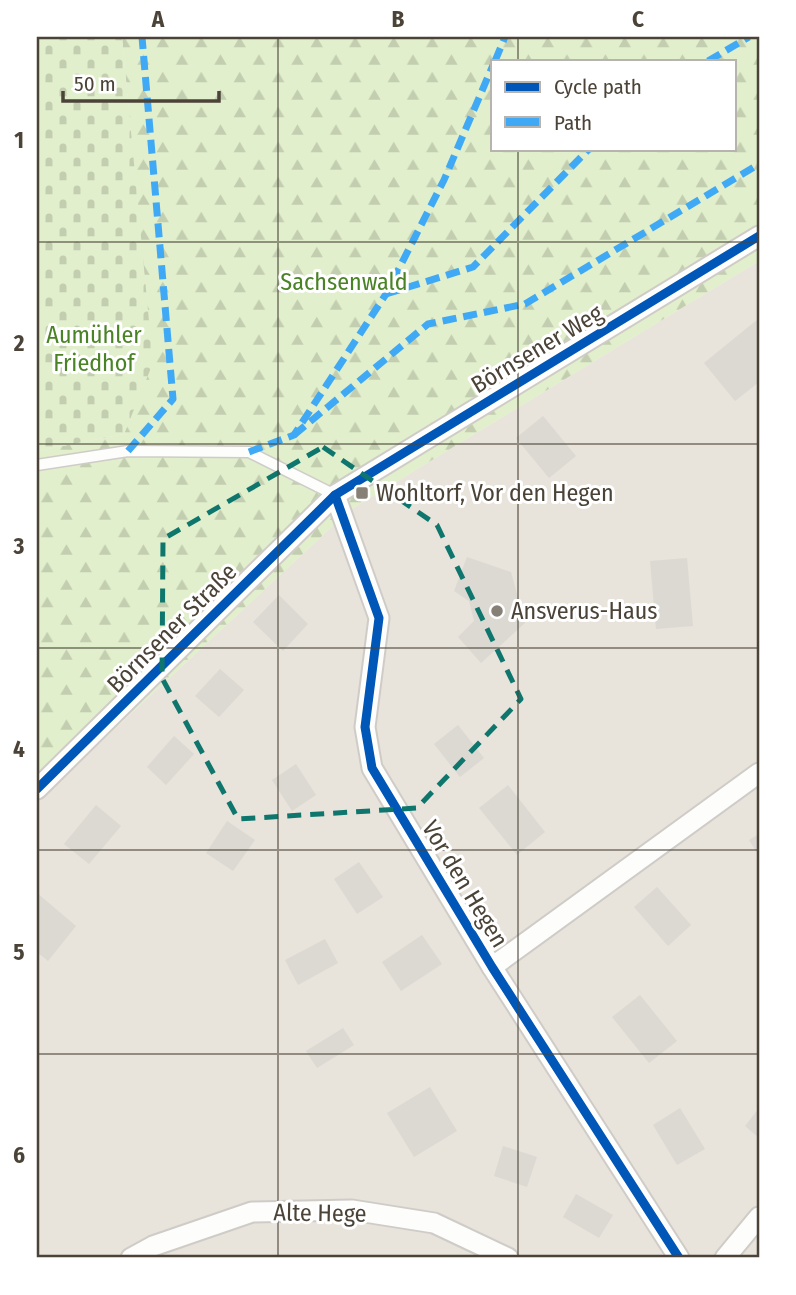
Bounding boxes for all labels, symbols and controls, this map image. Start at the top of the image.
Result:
text: A [151,5,165,33]
text: B [392,5,405,33]
text: C [632,5,644,33]
scale bar [63,60,219,104]
legend [491,60,736,150]
text: 50 m [74,71,116,97]
text: Cycle path [554,74,642,100]
text: Path [554,110,592,136]
text: 1 [14,126,24,154]
park label: Sachsenwald [280,268,408,296]
street label: Börnsener Weg [466,298,608,399]
park label: Aumühler Friedhof [46,321,142,377]
text: 2 [13,329,25,357]
place label: Wohltorf, Vor den Hegen [376,479,614,507]
marker: Wohltorf, Vor den Hegen [354,485,370,501]
text: 3 [13,532,25,560]
street label: Börnsener Straße [102,558,242,698]
place label: Ansverus-Haus [511,597,658,625]
marker: Ansverus-Haus [489,603,505,619]
text: 4 [13,735,25,763]
street label: Vor den Hegen [416,815,514,953]
text: 5 [13,938,25,966]
text: 6 [13,1141,25,1169]
street label: Alte Hege [273,1198,367,1228]

